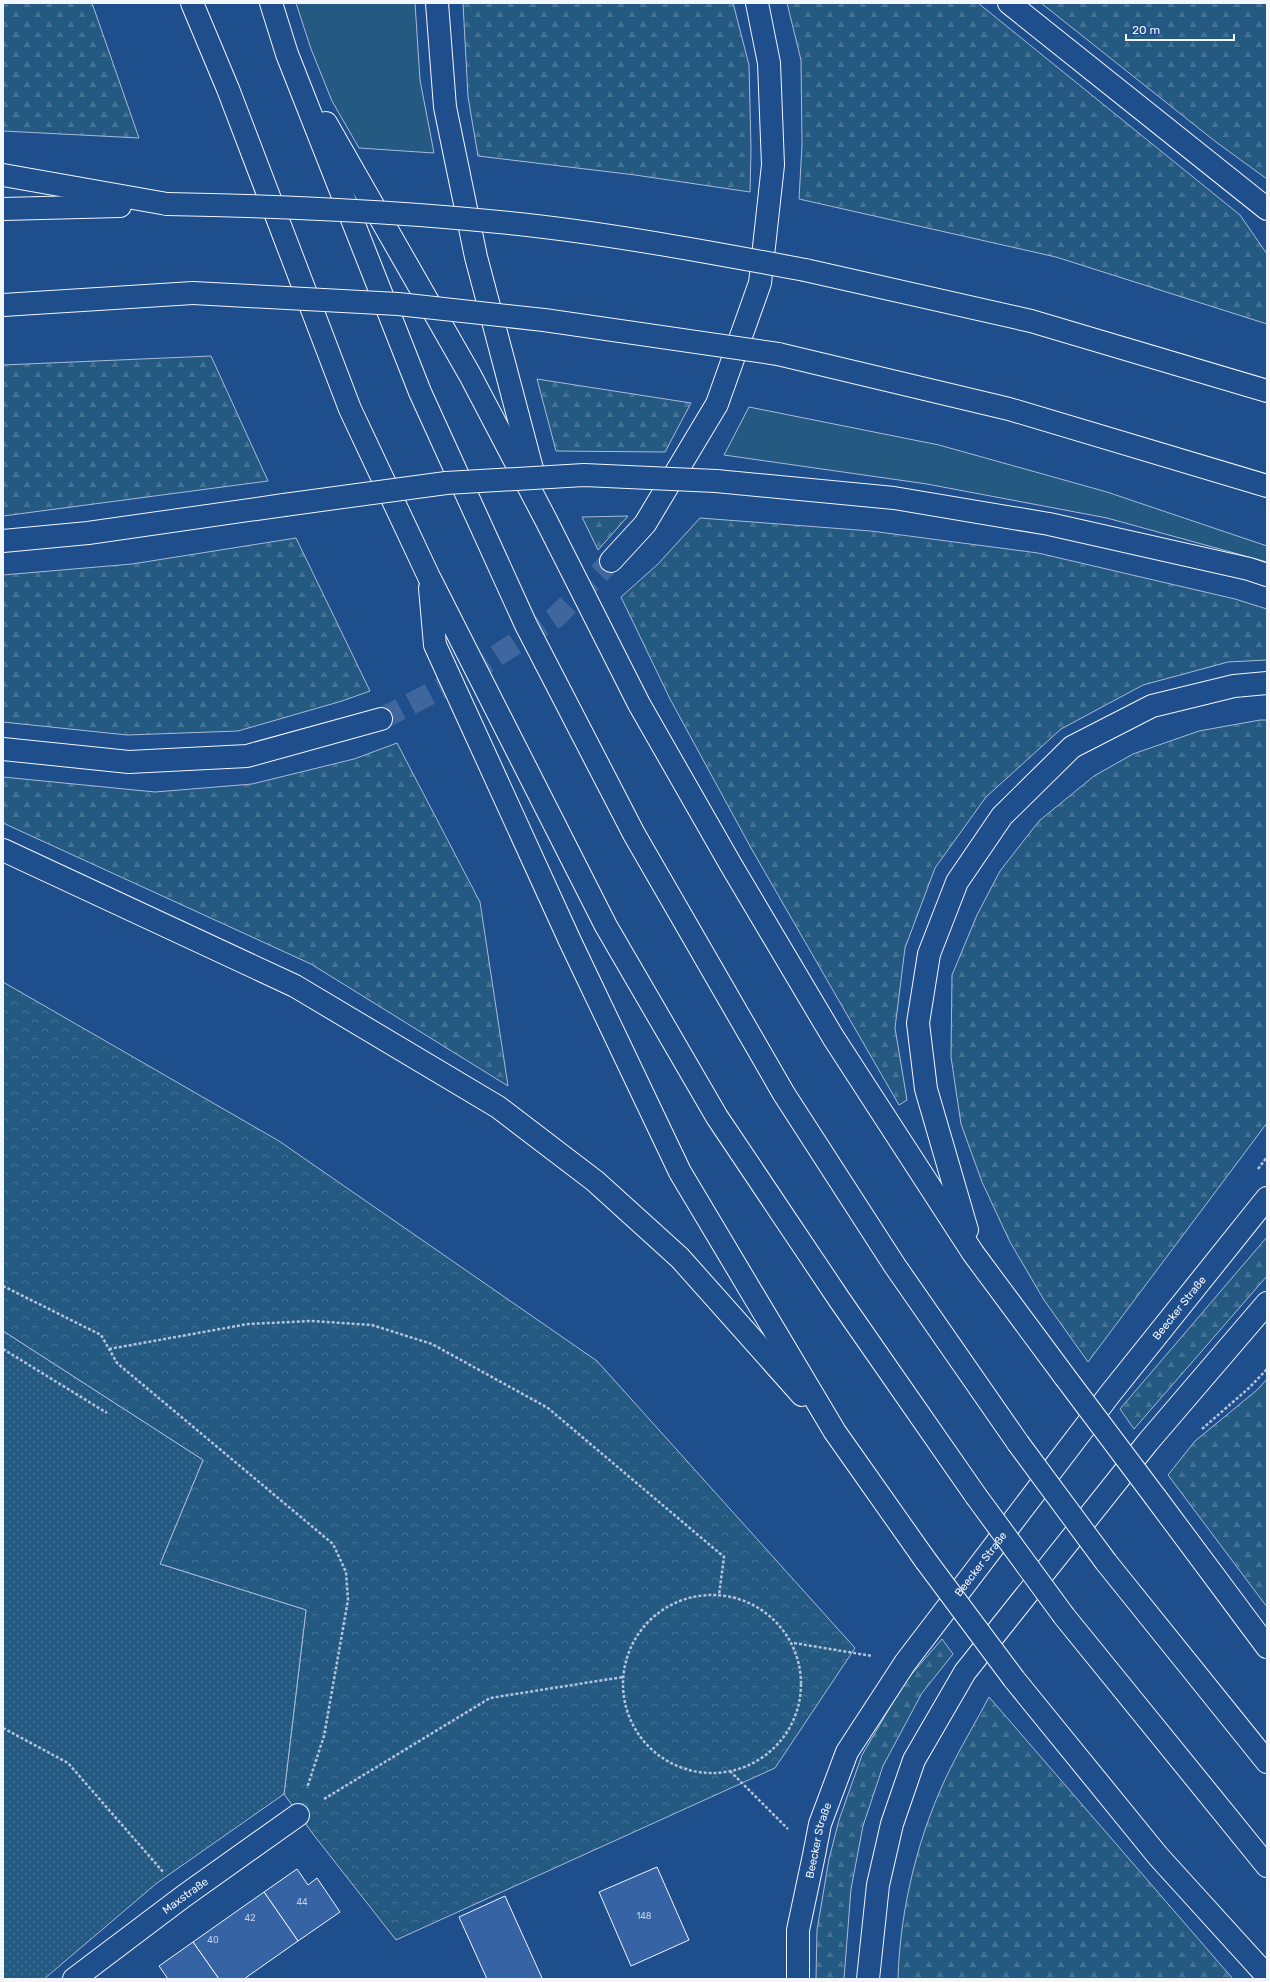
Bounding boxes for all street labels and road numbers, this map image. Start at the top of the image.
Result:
street label: Beecker Straße [1150,1274,1209,1343]
street label: Beecker Straße [952,1529,1010,1599]
street label: Beecker Straße [803,1801,835,1880]
street label: Maxstraße [160,1875,211,1917]

